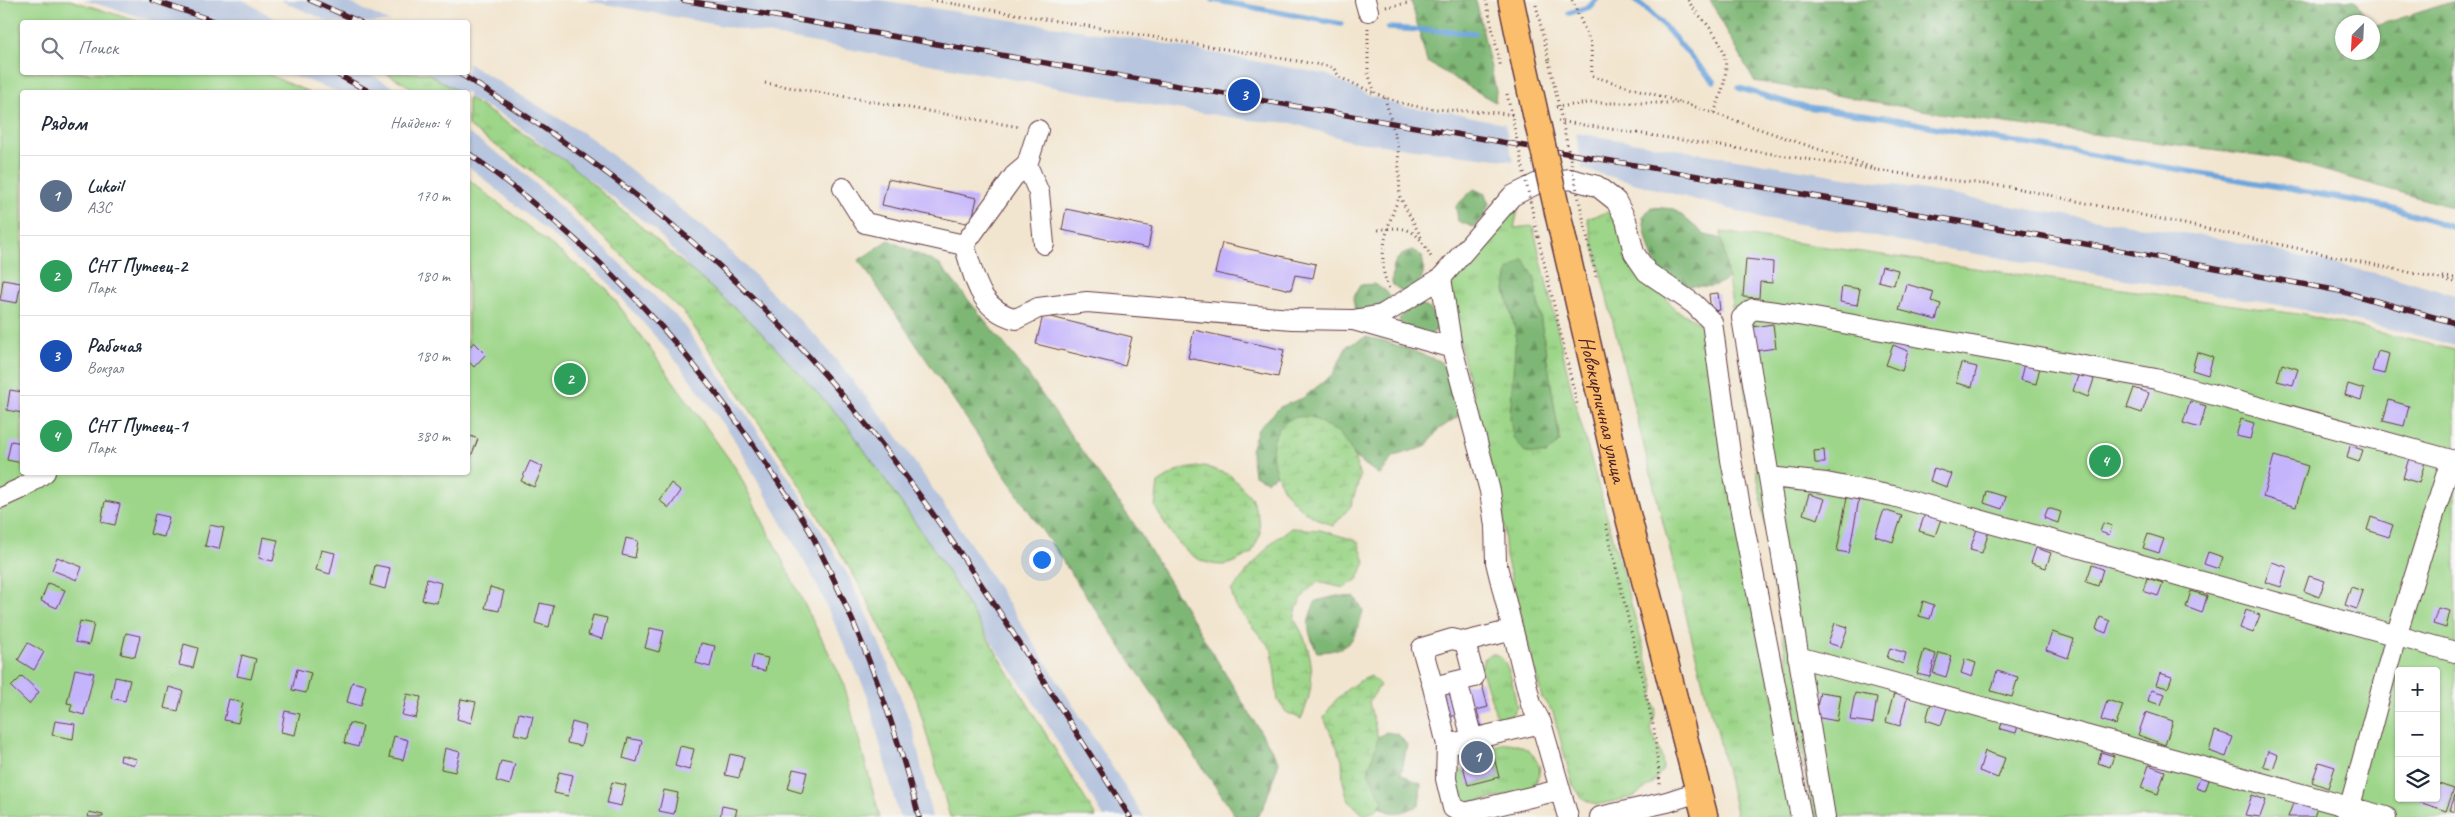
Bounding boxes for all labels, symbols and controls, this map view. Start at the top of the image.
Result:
north arrow [2335,15,2380,60]
search box [20,20,470,75]
icon: search [38,34,66,62]
text: Поиск [78,36,118,60]
pin: 3 [1228,76,1260,114]
text: Рядом [40,110,87,136]
text: Найдено: 4 [390,113,450,133]
text: Lukoil [87,174,123,198]
text: 1 [52,186,60,206]
text: 170 m [416,186,450,206]
text: АЗС [87,198,111,218]
text: СНТ Путеец-2 [87,254,187,278]
text: 2 [52,266,60,286]
text: 180 m [416,266,450,286]
text: Парк [87,278,116,298]
text: Рабочая [87,334,141,358]
street label: Новокирпичная улица [1574,334,1633,487]
text: 3 [52,346,60,366]
text: 180 m [416,346,450,366]
text: Вокзал [87,358,123,378]
pin: 2 [554,360,586,398]
text: СНТ Путеец-1 [87,414,187,438]
text: 4 [52,426,60,446]
text: 380 m [416,426,450,446]
text: Парк [87,438,116,458]
pin: 4 [2089,442,2121,480]
your location [1029,547,1055,573]
map controls [2395,667,2440,802]
button: + [2395,667,2440,712]
button: − [2395,712,2440,757]
pin: 1 [1461,738,1493,776]
button: layers [2395,757,2440,802]

